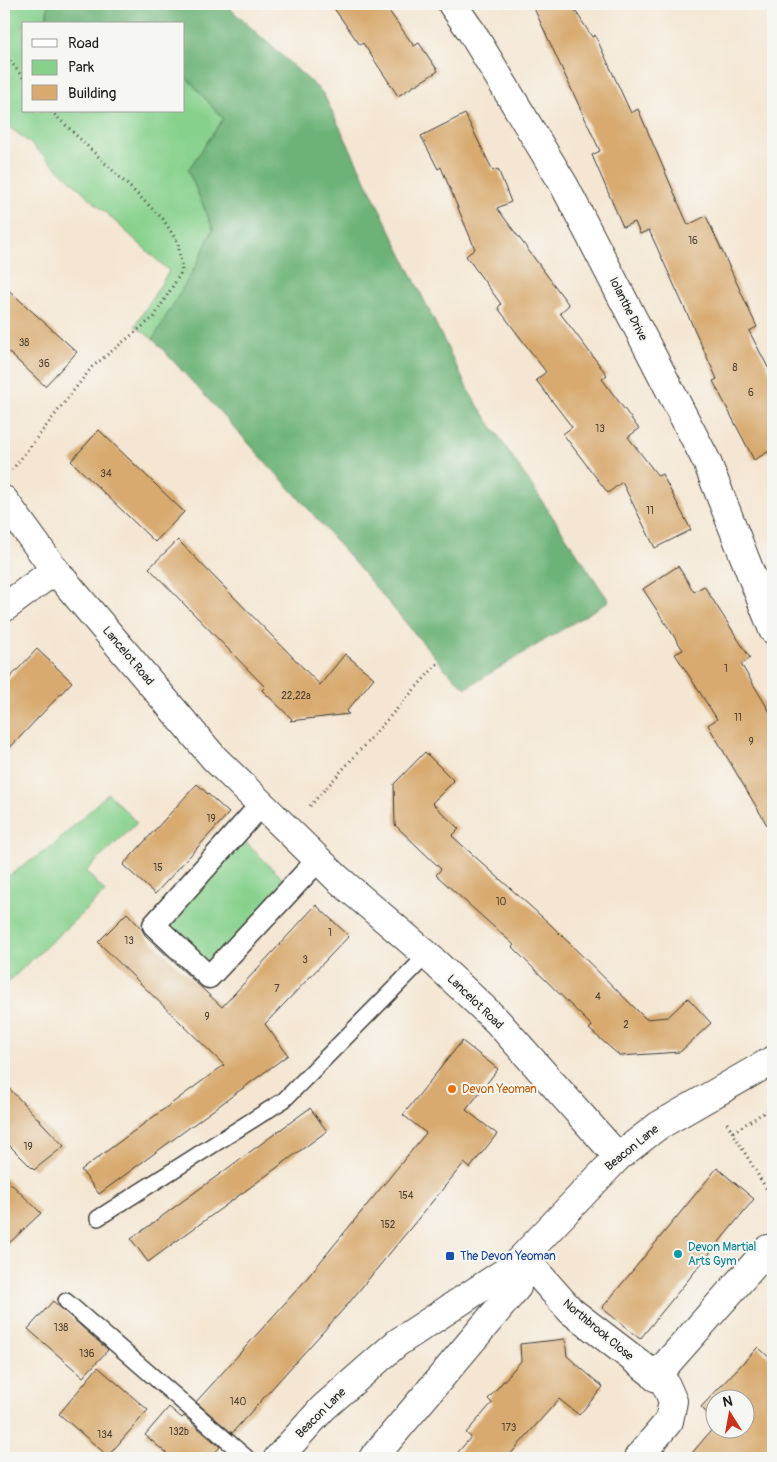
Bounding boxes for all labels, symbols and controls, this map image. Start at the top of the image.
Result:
legend [22,22,185,112]
text: Road [68,34,99,53]
text: Park [68,58,95,77]
text: Building [68,84,116,103]
house number: 16 [688,235,698,247]
street label: Iolanthe Drive [606,275,650,343]
house number: 38 [19,337,29,349]
house number: 36 [38,358,50,370]
house number: 8 [732,362,738,374]
house number: 6 [748,387,754,399]
house number: 13 [595,423,605,435]
house number: 34 [100,468,112,480]
house number: 11 [646,505,654,517]
street label: Lancelot Road [99,623,157,689]
house number: 1 [724,663,728,675]
house number: 22,22a [281,690,311,702]
house number: 11 [734,712,742,724]
house number: 9 [748,736,754,748]
house number: 19 [206,813,216,825]
house number: 15 [153,862,163,874]
house number: 10 [496,896,507,908]
house number: 1 [328,927,332,939]
house number: 13 [124,935,134,947]
house number: 3 [302,954,308,966]
street label: Lancelot Road [444,971,506,1033]
house number: 7 [274,983,280,995]
house number: 4 [595,991,601,1003]
house number: 9 [204,1011,210,1023]
house number: 2 [623,1019,629,1031]
place label: Devon Yeoman [462,1082,537,1097]
marker: Devon Yeoman [446,1083,458,1095]
street label: Beacon Lane [602,1122,662,1174]
house number: 19 [23,1141,33,1153]
house number: 154 [398,1190,414,1202]
house number: 152 [381,1219,396,1231]
place label: Devon Martial Arts Gym [688,1240,757,1269]
marker: Devon Martial Arts Gym [672,1248,684,1260]
place label: The Devon Yeoman [460,1249,556,1264]
marker: The Devon Yeoman [444,1250,456,1262]
street label: Northbrook Close [560,1296,636,1364]
house number: 138 [54,1322,68,1334]
house number: 136 [79,1348,95,1360]
street label: Beacon Lane [293,1385,349,1441]
north arrow [704,1390,754,1440]
text: N [721,1392,734,1411]
house number: 140 [230,1396,246,1408]
house number: 173 [502,1422,517,1434]
house number: 132b [169,1426,189,1438]
house number: 134 [97,1429,113,1441]

